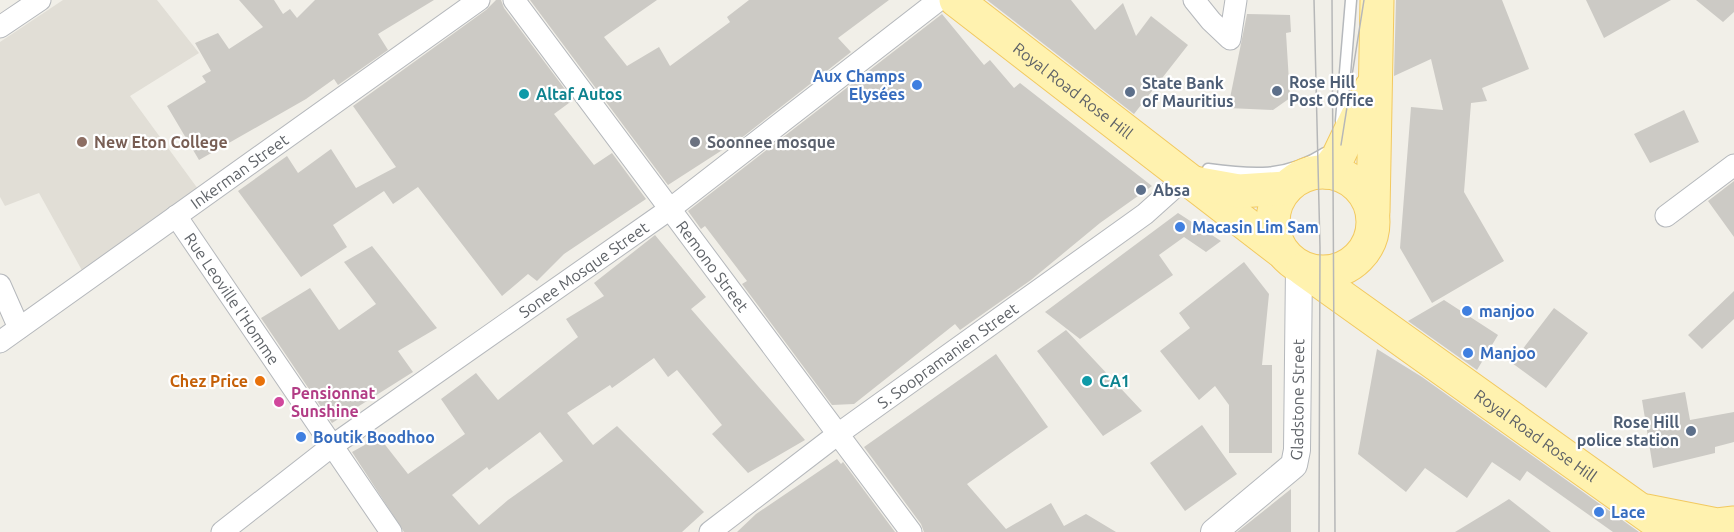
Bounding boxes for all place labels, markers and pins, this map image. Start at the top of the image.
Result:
place label: Aux Champs Elysées [813,67,905,103]
place label: Rose Hill Post Office [1289,73,1374,109]
place label: State Bank of Mauritius [1142,74,1234,110]
marker: Aux Champs Elysées [910,78,924,92]
marker: Rose Hill Post Office [1270,84,1284,98]
place label: Altaf Autos [536,85,622,103]
marker: State Bank of Mauritius [1123,85,1137,99]
marker: Altaf Autos [517,87,531,101]
place label: New Eton College [94,133,228,151]
place label: Soonnee mosque [707,133,835,151]
marker: New Eton College [75,135,89,149]
marker: Soonnee mosque [688,135,702,149]
place label: Absa [1153,181,1190,199]
marker: Absa [1134,183,1148,197]
place label: Macasin Lim Sam [1192,218,1319,236]
marker: Macasin Lim Sam [1173,220,1187,234]
place label: manjoo [1479,302,1535,320]
marker: manjoo [1460,304,1474,318]
place label: Manjoo [1480,344,1536,362]
marker: Manjoo [1461,346,1475,360]
place label: Chez Price [170,372,248,390]
place label: CA1 [1099,372,1130,390]
marker: Chez Price [253,374,267,388]
marker: CA1 [1080,374,1094,388]
place label: Pensionnat Sunshine [291,384,375,420]
marker: Pensionnat Sunshine [272,395,286,409]
place label: Rose Hill police station [1577,413,1679,449]
marker: Rose Hill police station [1684,424,1698,438]
place label: Boutik Boodhoo [313,428,435,446]
marker: Boutik Boodhoo [294,430,308,444]
place label: Lace [1611,503,1645,521]
marker: Lace [1592,505,1606,519]

